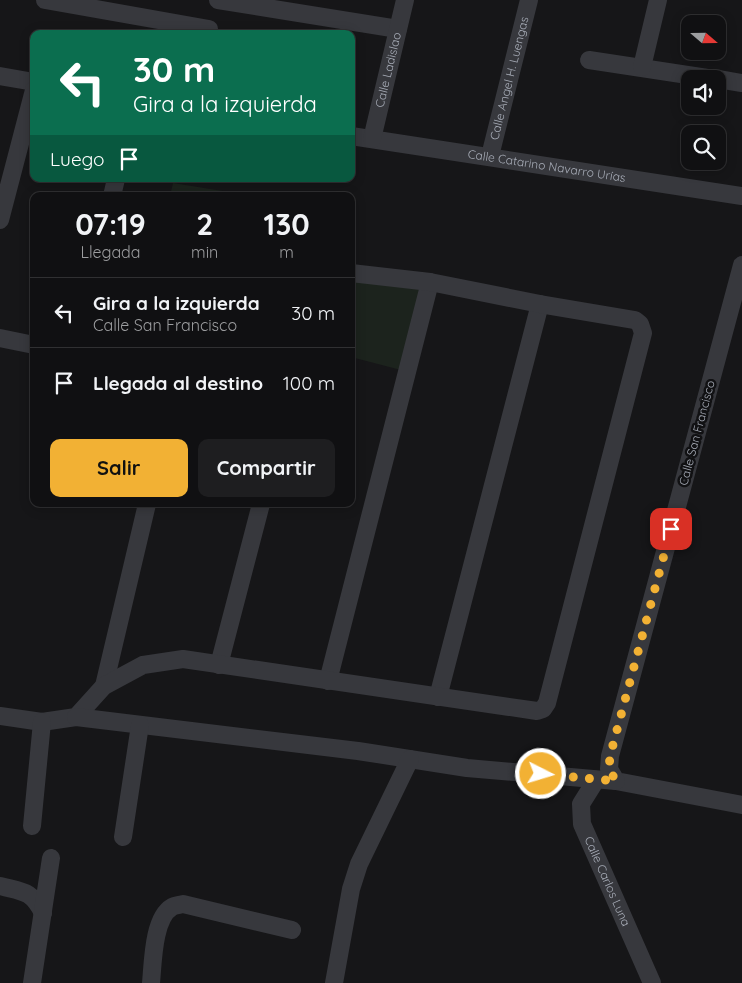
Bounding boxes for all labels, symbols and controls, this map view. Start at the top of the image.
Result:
street label: Calle Angel H. Luengas [486,15,532,142]
north arrow [681,15,726,60]
map controls [681,15,726,170]
street label: Calle Ladislao [372,31,404,109]
text: 30 m [133,47,215,91]
icon: left [50,50,115,115]
button: sound [681,70,726,115]
text: Gira a la izquierda [133,90,317,118]
button: search [681,125,726,170]
icon: arrive [115,145,143,173]
street label: Calle Catarino Navarro Urías [467,146,627,185]
text: Luego [50,147,105,171]
text: 07:19 [75,205,146,243]
text: 2 [196,205,213,243]
text: 130 [264,205,310,243]
text: Llegada [81,242,141,262]
text: min [191,242,218,262]
text: m [279,242,294,262]
text: Gira a la izquierda [93,291,260,315]
icon: left [50,299,78,327]
text: 30 m [291,301,335,325]
text: Calle San Francisco [93,315,237,335]
icon: arrive [50,369,78,397]
text: Llegada al destino [93,371,263,395]
text: 100 m [283,371,335,395]
street label: Calle San Francisco [675,379,718,487]
button: Salir [50,439,188,497]
button: Compartir [198,439,335,497]
pin [650,508,692,550]
icon: arrive [657,515,685,543]
position arrow [514,747,566,799]
street label: Calle Carlos Luna [581,834,634,928]

